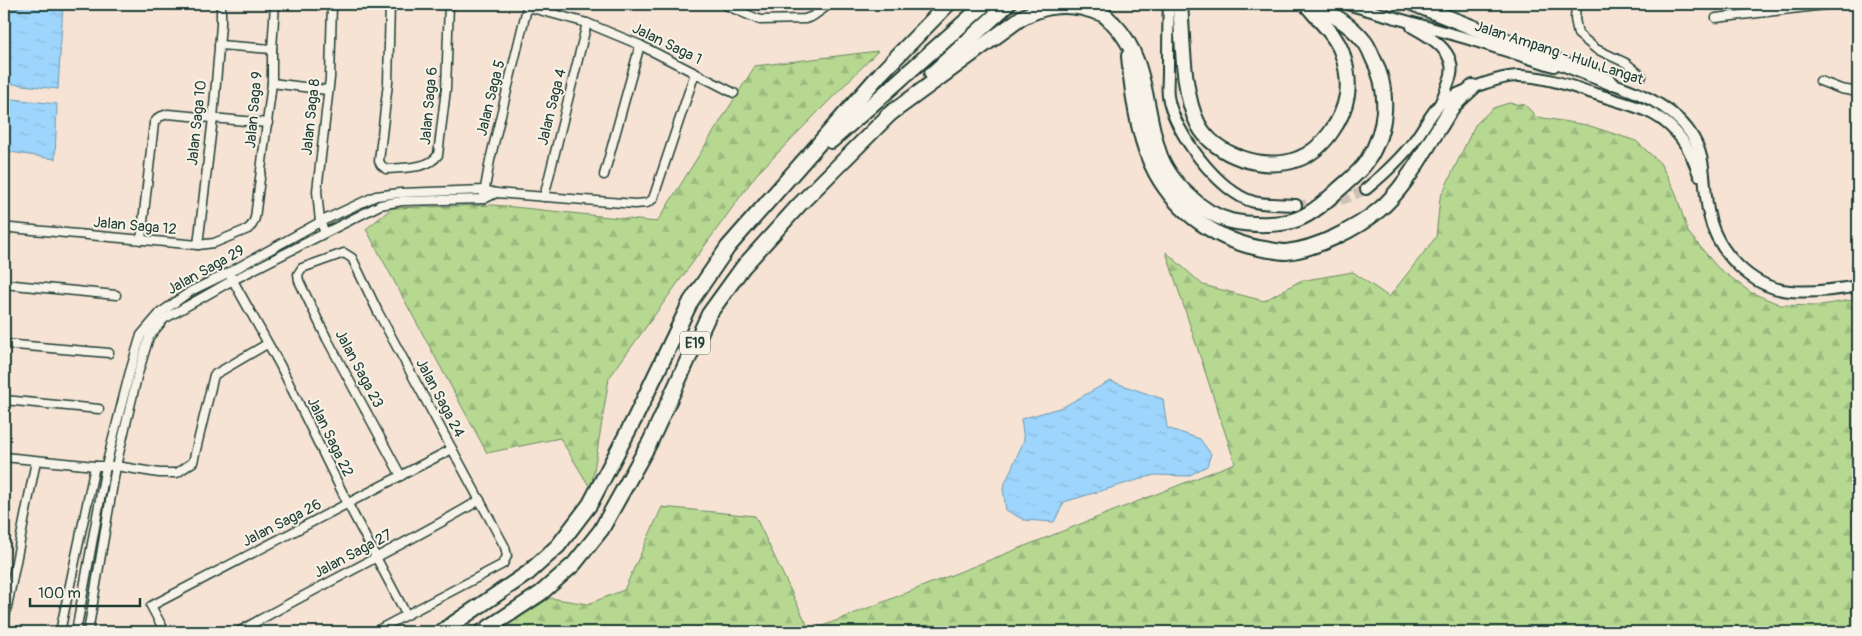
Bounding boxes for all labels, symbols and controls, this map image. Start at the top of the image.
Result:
street label: Jalan Ampang - Hulu Langat [1472,17,1647,90]
street label: Jalan Saga 1 [629,19,705,69]
street label: Jalan Saga 5 [472,58,510,138]
street label: Jalan Saga 6 [416,66,442,146]
street label: Jalan Saga 4 [533,66,571,147]
street label: Jalan Saga 9 [241,71,267,149]
street label: Jalan Saga 8 [298,77,325,156]
street label: Jalan Saga 10 [183,79,211,167]
street label: Jalan Saga 12 [92,213,178,239]
street label: Jalan Saga 29 [164,241,248,299]
street label: Jalan Saga 23 [330,327,388,411]
road number: E19 [680,332,710,354]
street label: Jalan Saga 24 [411,355,469,441]
street label: Jalan Saga 22 [303,394,357,480]
street label: Jalan Saga 26 [239,495,325,551]
street label: Jalan Saga 27 [311,525,395,583]
scale bar [30,576,140,608]
text: 100 m [38,584,81,603]

